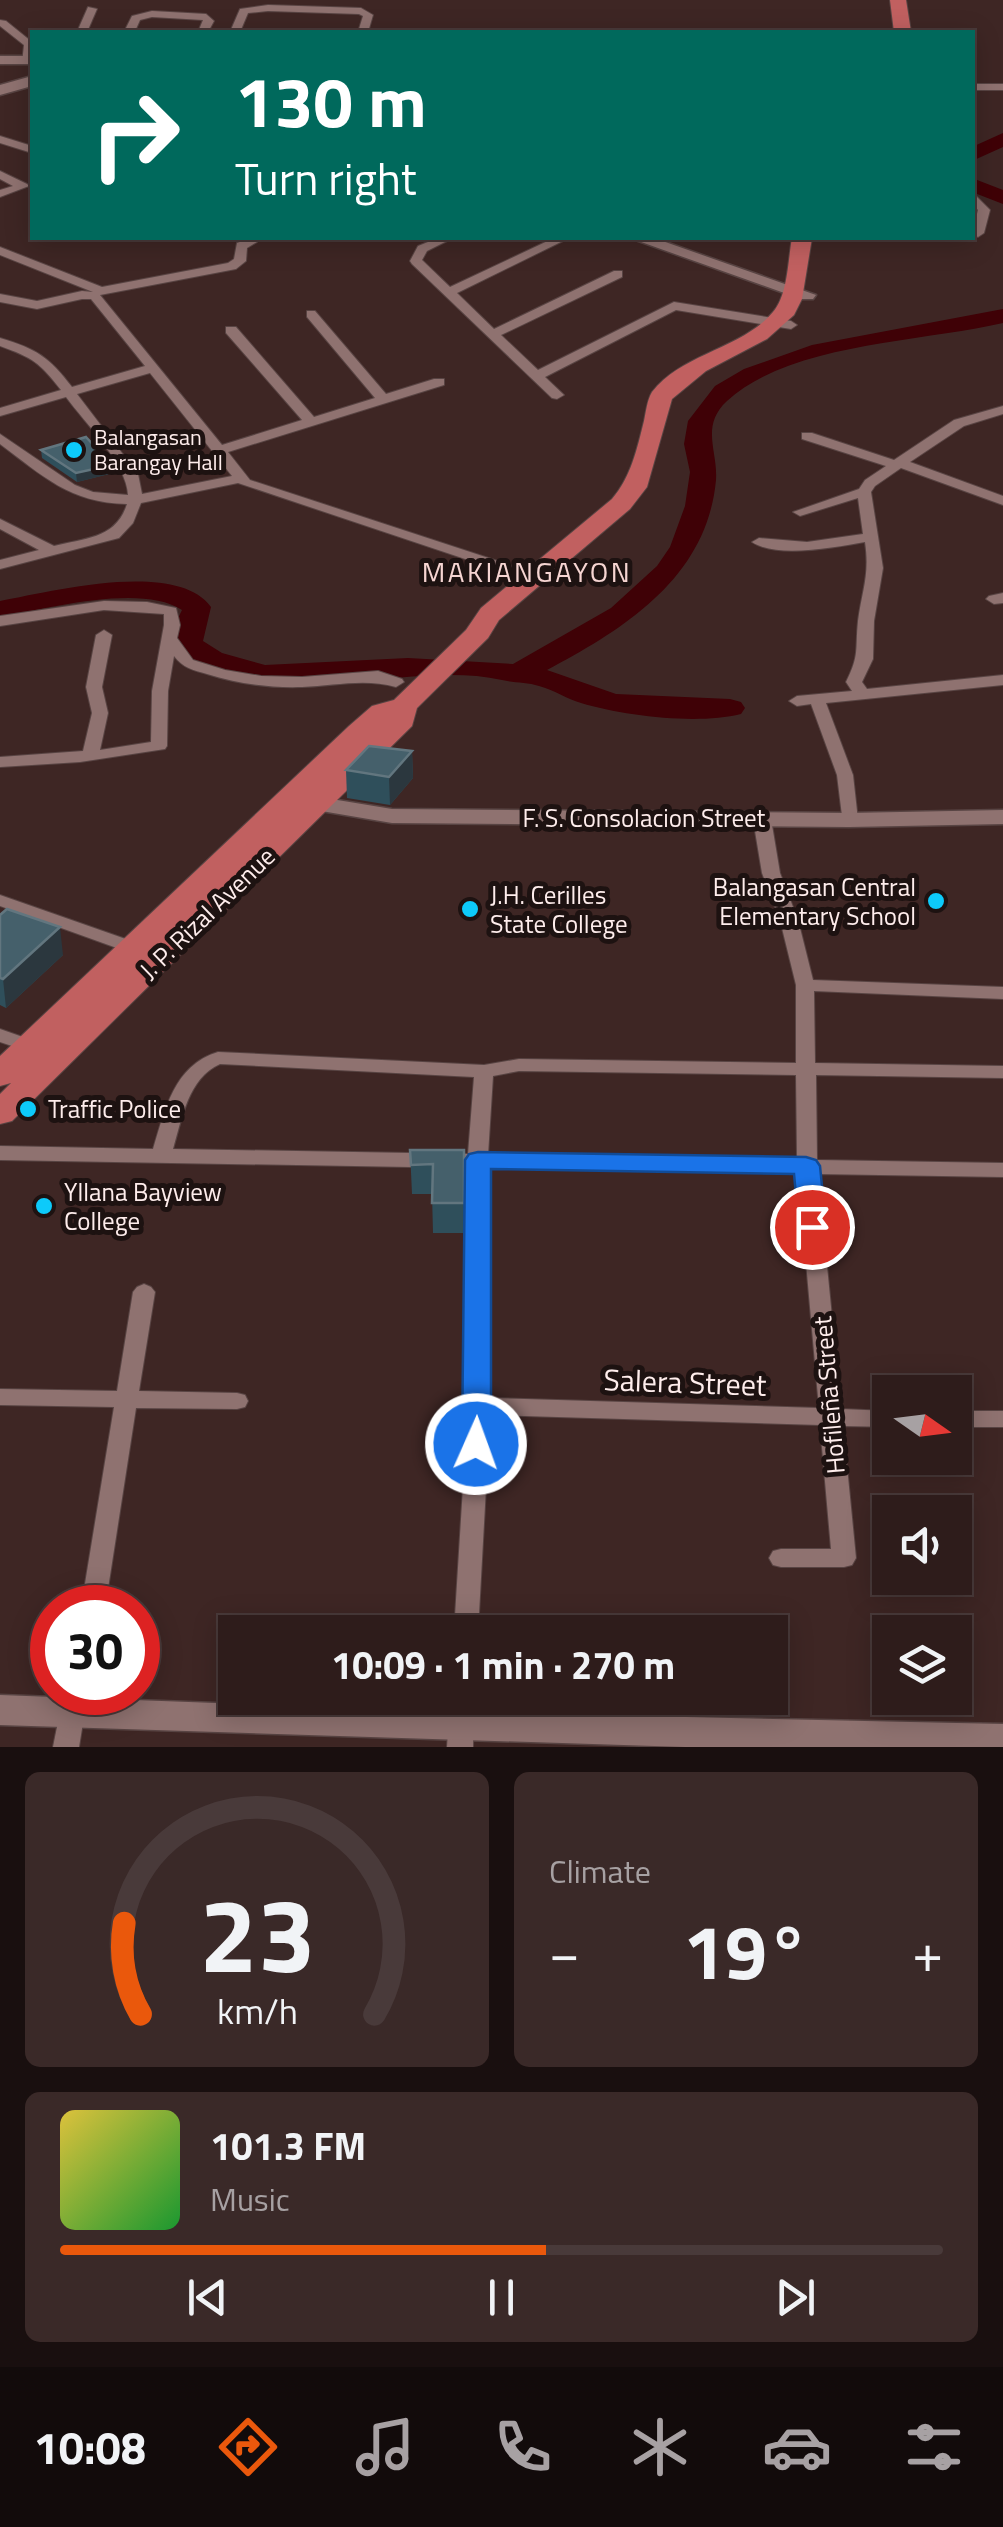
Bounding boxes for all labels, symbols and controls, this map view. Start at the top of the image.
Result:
text: 130 m [235,48,427,154]
icon: right [70,70,200,200]
text: Turn right [235,144,417,212]
place label: Balangasan Barangay Hall [94,420,223,479]
marker: Balangasan Barangay Hall [63,439,85,461]
district label: MAKIANGAYON [422,550,632,593]
street label: F. S. Consolacion Street [523,799,766,837]
street label: J. P. Rizal Avenue [130,838,284,988]
place label: Balangasan Central Elementary School [713,868,916,935]
place label: J.H. Cerilles State College [490,876,628,943]
marker: Balangasan Central Elementary School [925,890,947,912]
marker: J.H. Cerilles State College [459,898,481,920]
place label: Traffic Police [48,1090,181,1128]
marker: Traffic Police [17,1098,39,1120]
place label: Yllana Bayview College [64,1173,222,1240]
pin [770,1185,855,1270]
marker: Yllana Bayview College [33,1195,55,1217]
icon: arrive [785,1200,840,1255]
street label: Hofileña Street [803,1314,855,1475]
street label: Salera Street [603,1356,768,1408]
north arrow [872,1375,972,1475]
map controls [872,1375,972,1715]
position arrow [424,1392,528,1496]
button: sound [872,1495,972,1595]
speed limit sign: 30 [30,1585,160,1715]
button: layers [872,1615,972,1715]
text: 10:09 · 1 min · 270 m [331,1636,675,1694]
text: Climate [549,1847,651,1895]
text: 23 [199,1854,315,2012]
text: 19° [683,1894,809,2008]
text: − [549,1910,580,1993]
text: + [912,1910,943,1993]
text: km/h [217,1983,297,2038]
text: 101.3 FM [210,2117,366,2175]
text: Music [210,2175,290,2223]
icon: previous [180,2270,235,2325]
icon: pause [474,2270,529,2325]
icon: next [768,2270,823,2325]
icon: directions [213,2412,283,2482]
icon: music [350,2412,420,2482]
icon: phone [488,2412,558,2482]
icon: climate [625,2412,695,2482]
icon: car [762,2412,832,2482]
icon: filters [899,2412,969,2482]
text: 10:08 [34,2413,146,2481]

